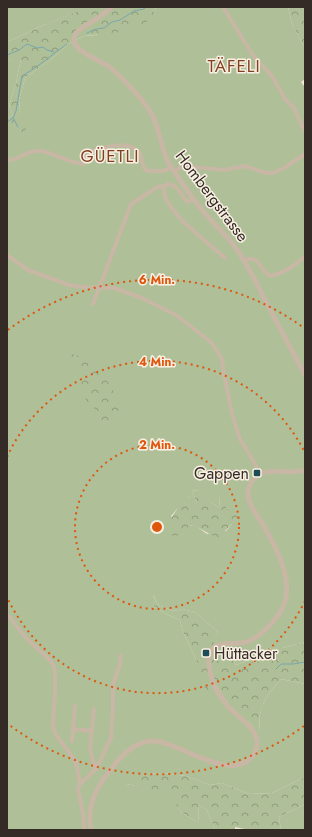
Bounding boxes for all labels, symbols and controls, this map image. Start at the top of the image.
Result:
district label: TÄFELI [207,54,261,78]
district label: GÜETLI [81,144,139,168]
street label: Hombergstrasse [170,146,254,246]
text: 6 Min. [139,271,175,289]
text: 4 Min. [139,353,176,371]
text: 2 Min. [139,436,175,454]
place label: Gappen [194,462,249,485]
marker: Gappen [252,468,262,478]
centre of rings [150,520,164,534]
place label: Hüttacker [214,642,278,665]
marker: Hüttacker [201,648,211,658]

